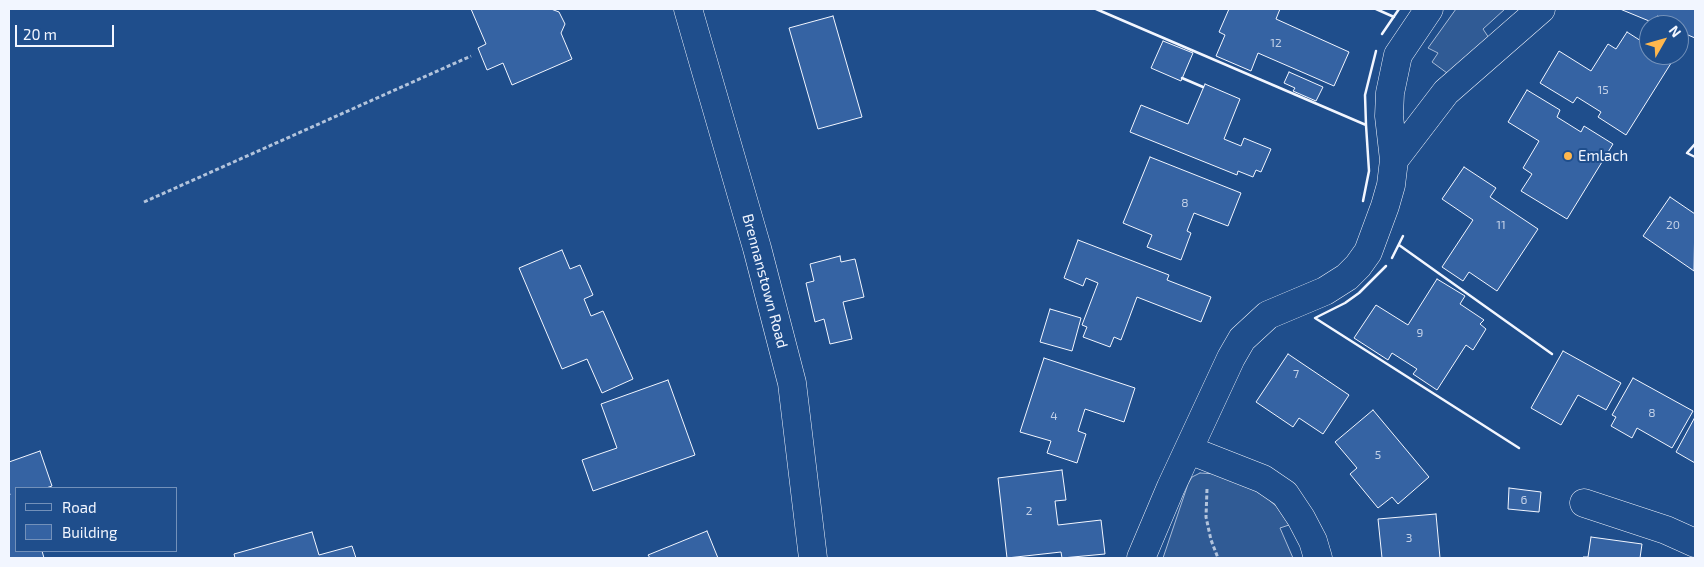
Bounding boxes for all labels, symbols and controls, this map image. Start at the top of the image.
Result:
scale bar [18,15,116,47]
north arrow [1639,15,1689,65]
text: N [1666,22,1685,40]
text: 20 m [23,25,57,43]
house number: 12 [1270,36,1282,50]
house number: 15 [1597,83,1609,97]
place label: Emlach [1578,147,1628,165]
marker: Emlach [1562,150,1574,162]
house number: 8 [1181,196,1189,210]
street label: Brennanstown Road [738,212,792,350]
house number: 11 [1496,218,1506,232]
house number: 20 [1666,218,1680,232]
house number: 9 [1417,326,1423,340]
house number: 7 [1293,367,1299,381]
house number: 8 [1648,406,1656,420]
house number: 4 [1050,409,1058,423]
house number: 5 [1375,448,1381,462]
legend [15,487,178,552]
house number: 6 [1521,493,1527,507]
text: Road [62,498,97,516]
house number: 2 [1026,504,1032,518]
text: Building [62,523,117,541]
house number: 3 [1406,531,1412,545]

